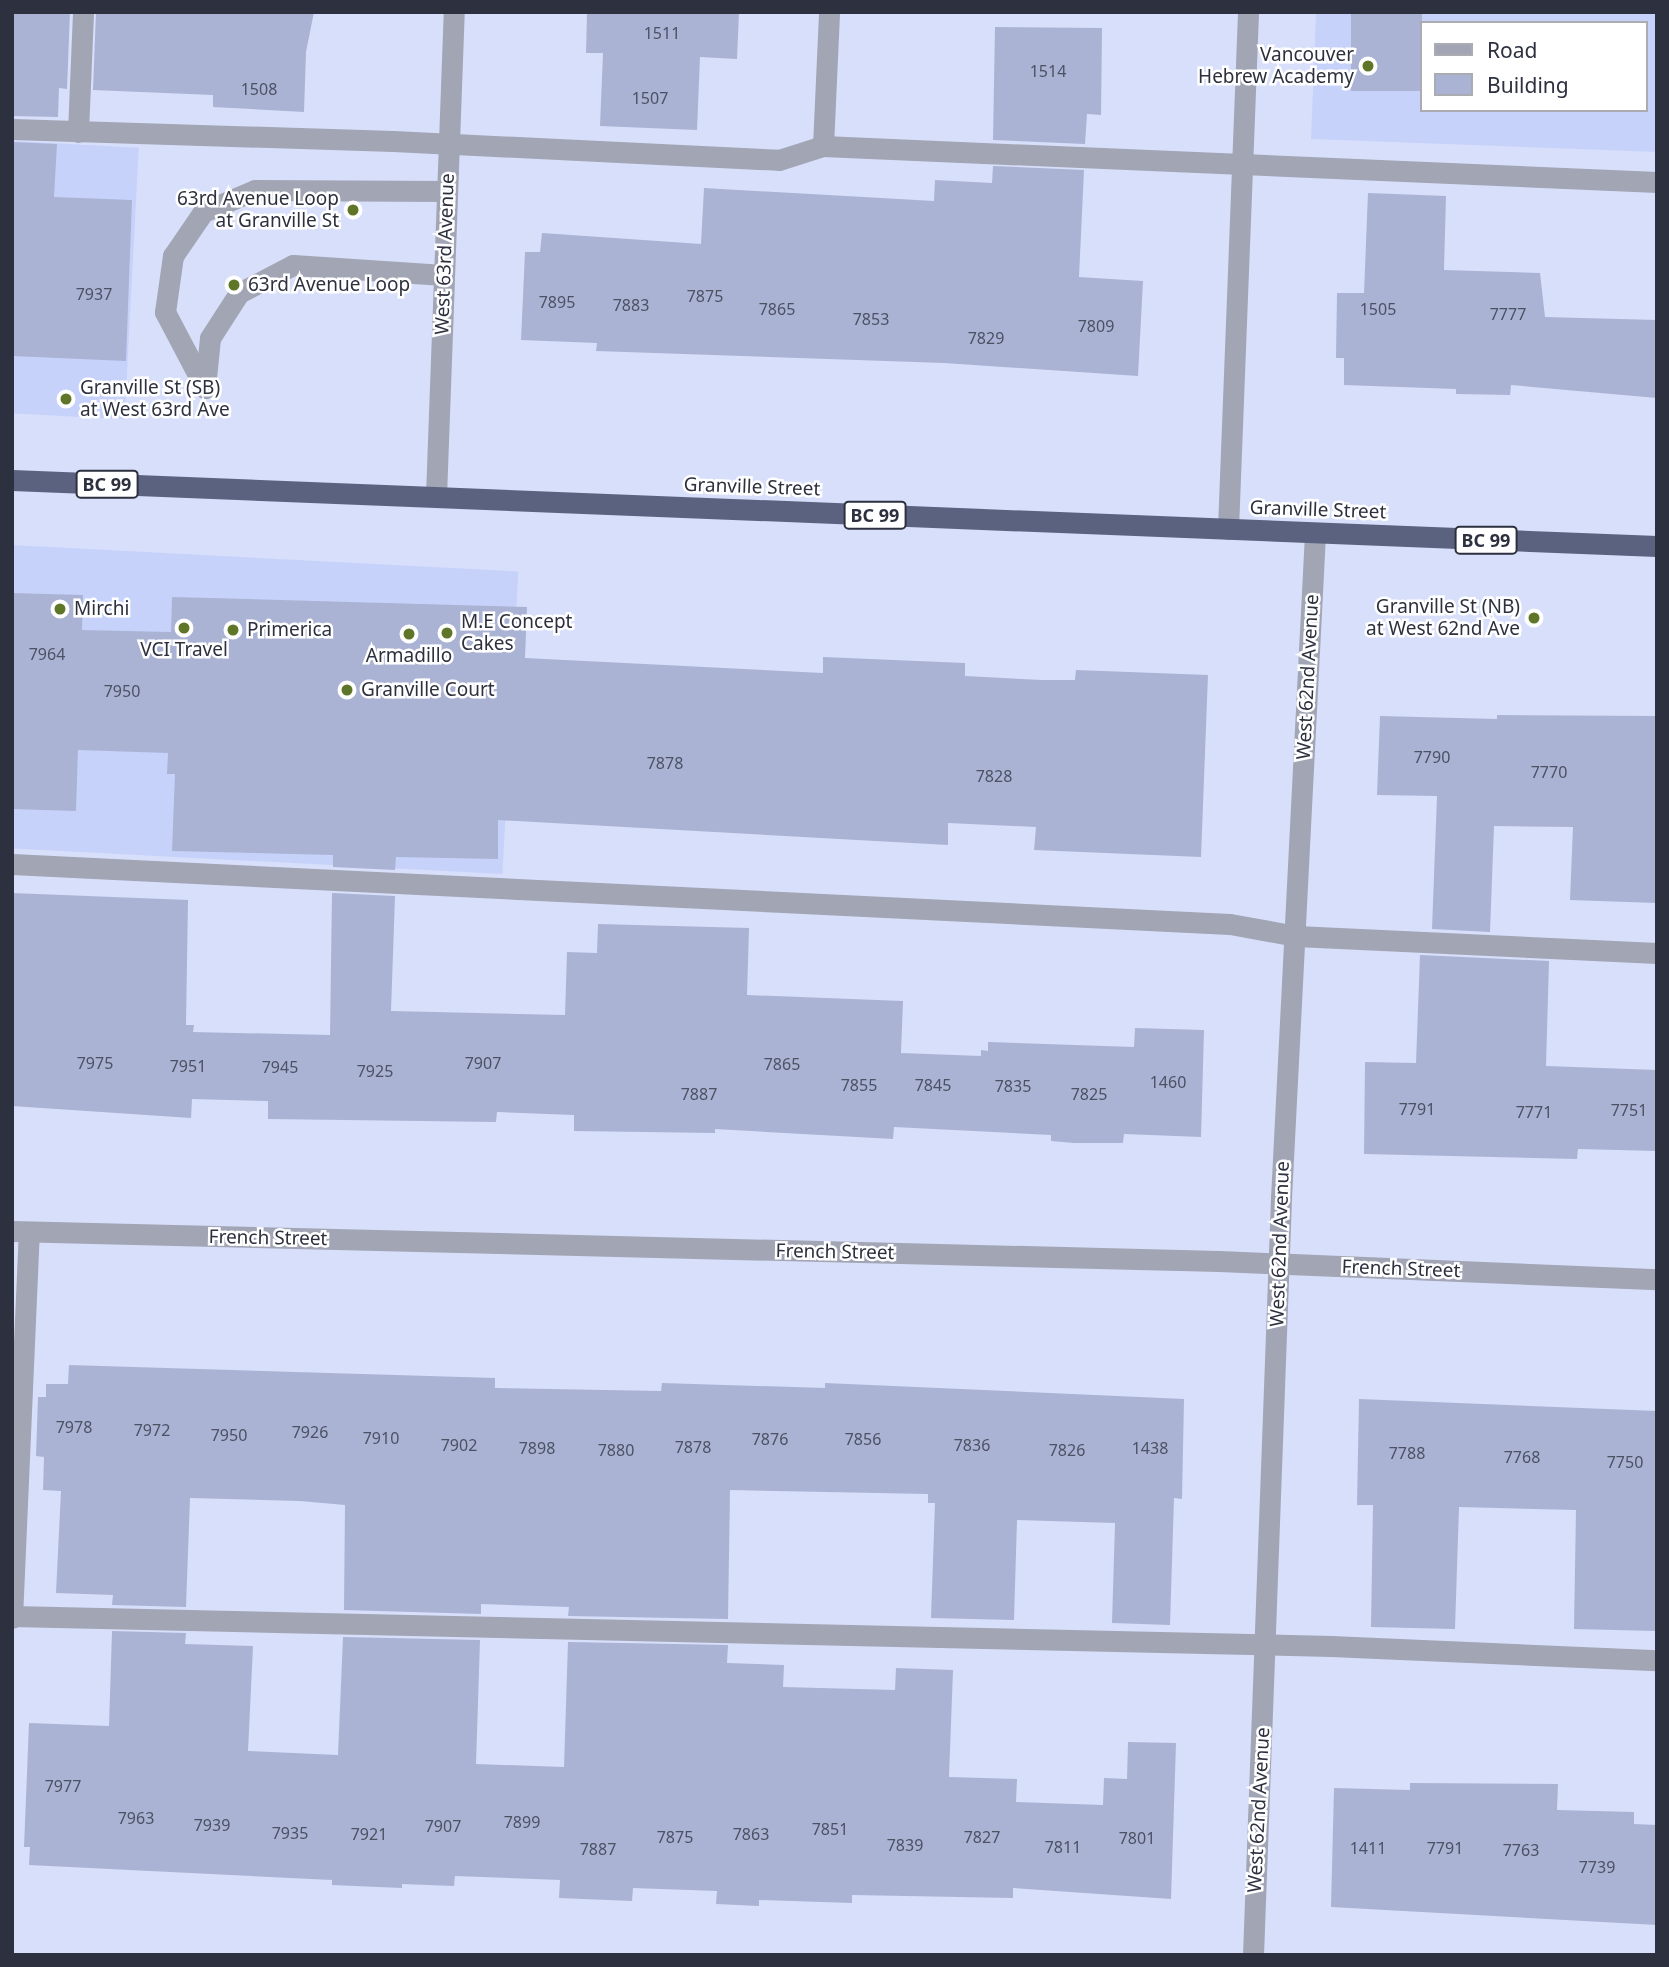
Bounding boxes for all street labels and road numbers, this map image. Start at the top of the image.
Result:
street label: West 63rd Avenue [431,173,459,335]
road number: BC 99 [76,470,138,498]
street label: Granville Street [683,473,821,501]
street label: Granville Street [1249,496,1387,524]
road number: BC 99 [844,500,906,530]
road number: BC 99 [1454,526,1518,554]
street label: West 62nd Avenue [1292,594,1324,760]
street label: West 62nd Avenue [1266,1161,1294,1327]
street label: French Street [208,1226,328,1250]
street label: French Street [775,1240,895,1264]
street label: French Street [1341,1256,1461,1282]
street label: West 62nd Avenue [1243,1727,1275,1893]

